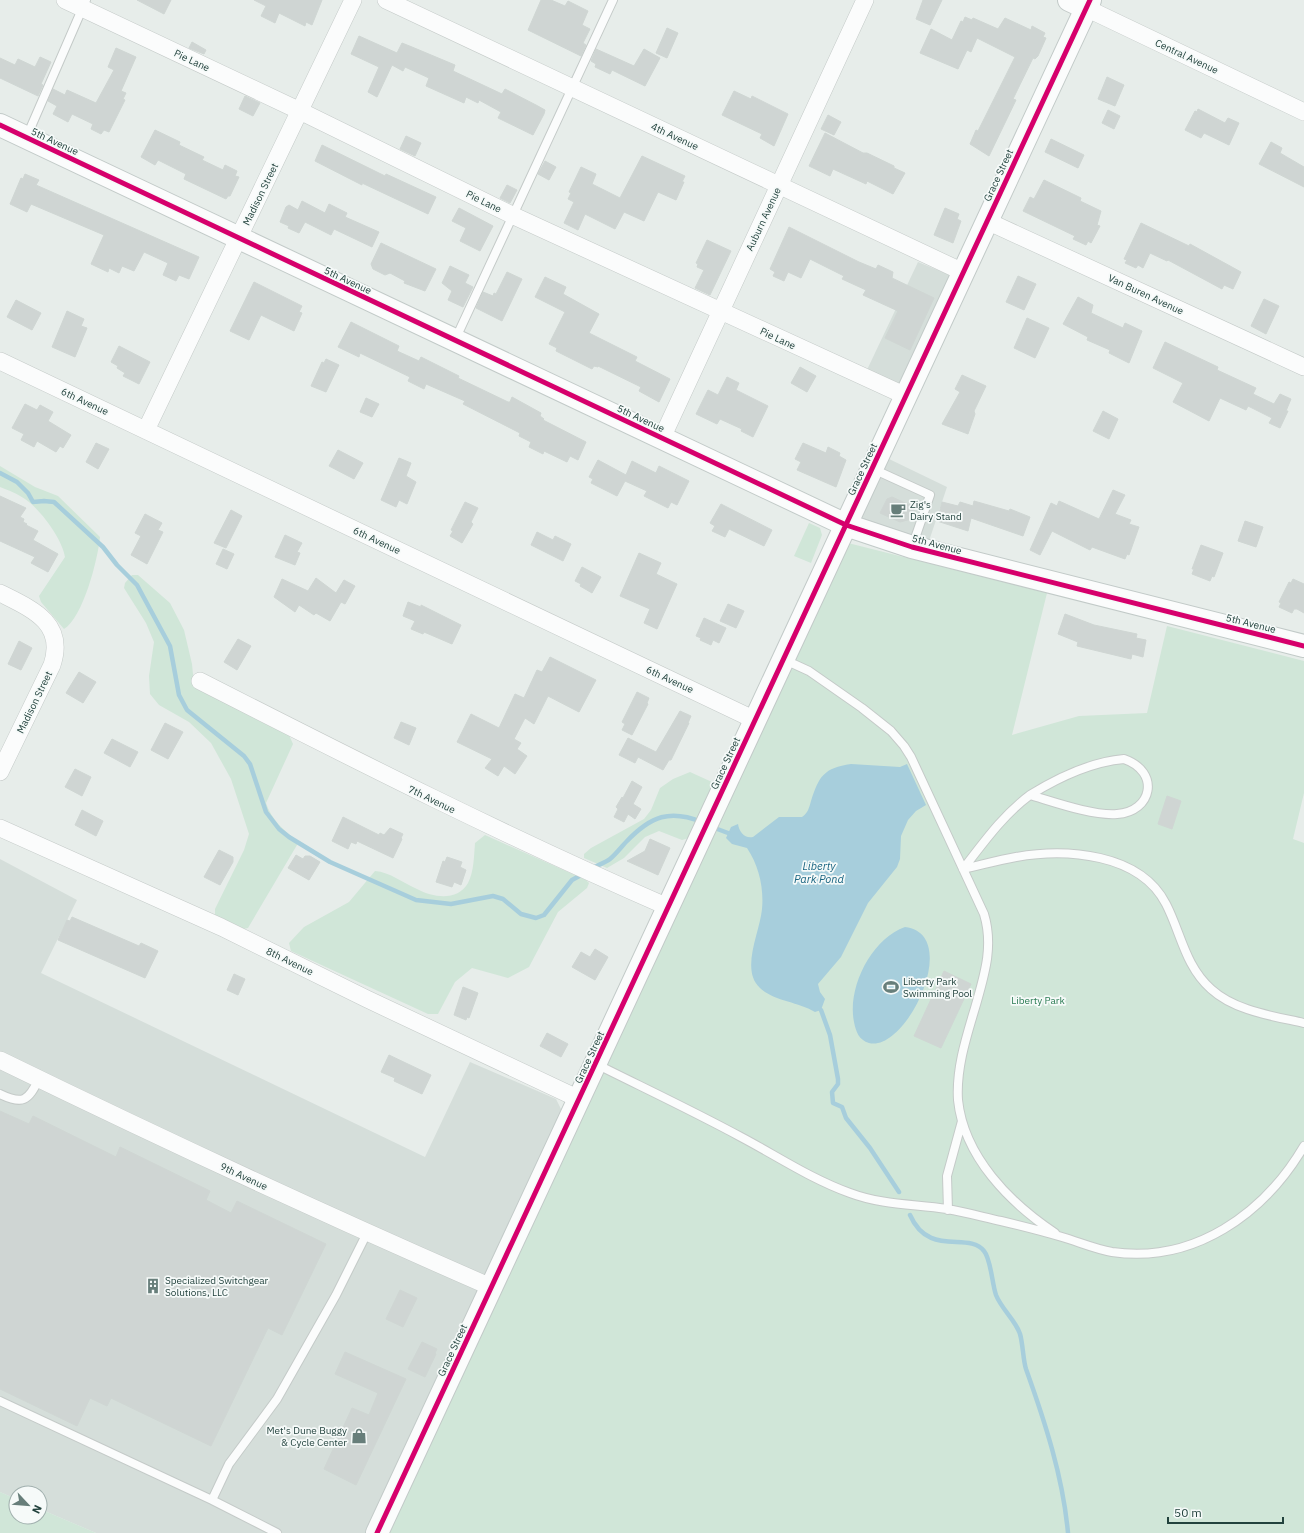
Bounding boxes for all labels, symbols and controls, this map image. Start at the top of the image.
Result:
street label: Central Avenue [1153,36,1221,77]
street label: Pie Lane [172,47,212,75]
street label: 4th Avenue [649,120,701,153]
street label: 5th Avenue [29,125,81,158]
street label: Grace Street [981,147,1016,203]
street label: Madison Street [240,161,281,227]
street label: Auburn Avenue [743,185,784,253]
street label: Pie Lane [464,187,504,216]
street label: 5th Avenue [322,264,374,297]
street label: Van Buren Avenue [1106,271,1186,318]
street label: Pie Lane [758,325,798,353]
street label: 6th Avenue [59,385,111,418]
street label: 5th Avenue [615,402,667,435]
street label: Grace Street [845,441,880,497]
place label: Zig's Dairy Stand [910,498,962,523]
cafe icon: Zig's Dairy Stand [889,501,907,519]
street label: 6th Avenue [351,524,403,557]
street label: 5th Avenue [911,532,964,557]
street label: 5th Avenue [1225,611,1278,636]
street label: 6th Avenue [644,663,696,696]
street label: Madison Street [14,669,55,735]
street label: Grace Street [708,735,743,791]
street label: 7th Avenue [406,782,458,817]
water label: Liberty Park Pond [794,859,845,886]
street label: 8th Avenue [264,944,316,979]
place label: Liberty Park Swimming Pool [903,975,972,1000]
sports icon: Liberty Park Swimming Pool [882,978,900,996]
park label: Liberty Park [1011,994,1066,1007]
street label: Grace Street [572,1029,607,1085]
street label: 9th Avenue [218,1160,270,1193]
place label: Specialized Switchgear Solutions, LLC [165,1274,269,1299]
building icon: Specialized Switchgear Solutions, LLC [144,1277,162,1295]
street label: Grace Street [435,1322,470,1378]
place label: Met's Dune Buggy & Cycle Center [266,1424,347,1449]
shop icon: Met's Dune Buggy & Cycle Center [350,1427,368,1445]
north arrow [8,1485,48,1525]
scale bar [1168,1499,1283,1525]
text: N [29,1503,45,1516]
text: 50 m [1174,1505,1202,1520]

